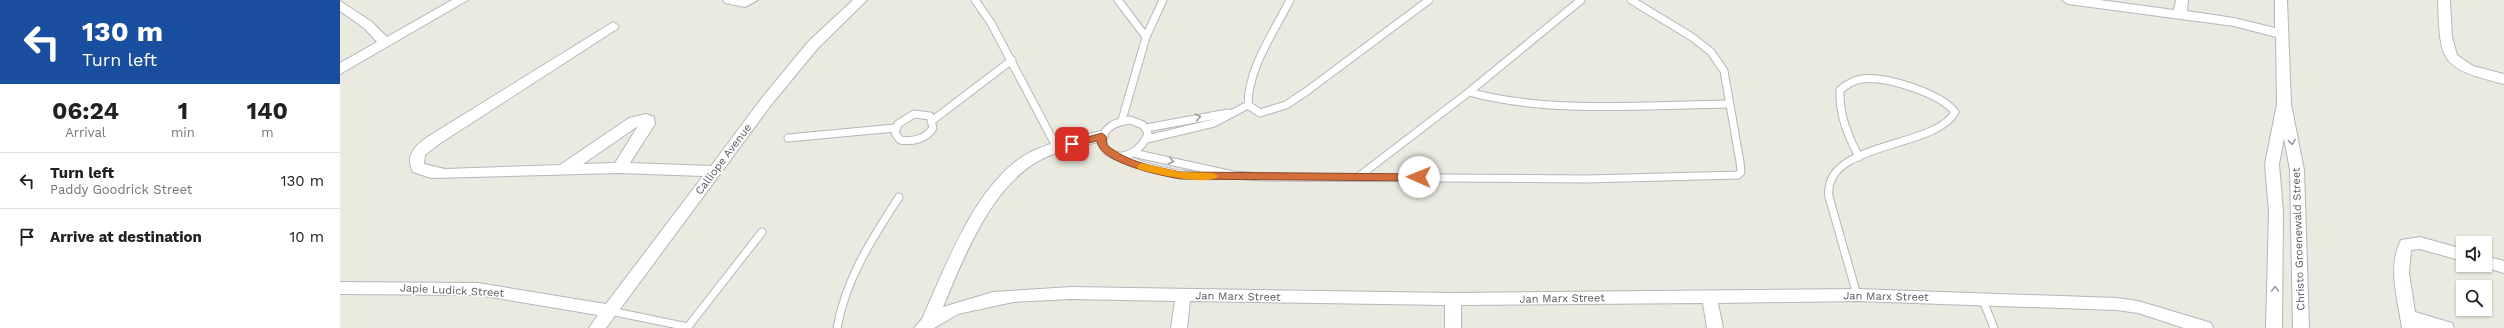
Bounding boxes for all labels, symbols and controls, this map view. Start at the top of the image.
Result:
text: 130 m [82,15,163,48]
icon: left [16,16,68,68]
text: Turn left [82,49,157,70]
text: 06:24 [52,97,119,125]
text: 1 [178,97,188,125]
text: 140 [247,97,288,125]
one-way arrow [1195,114,1201,122]
street label: Calliope Avenue [692,121,754,197]
text: Arrival [65,125,106,140]
text: min [171,125,195,140]
text: m [261,125,274,140]
pin [1055,127,1089,161]
icon: arrive [1061,133,1083,155]
one-way arrow [2287,139,2296,145]
position arrow [1398,156,1440,198]
one-way arrow [1167,157,1174,165]
text: Turn left [50,164,114,182]
street label: Christo Groenewald Street [2289,167,2307,311]
icon: left [16,170,38,192]
text: 130 m [281,172,324,190]
text: Paddy Goodrick Street [50,182,192,197]
icon: arrive [16,226,38,248]
text: Arrive at destination [50,228,202,246]
text: 10 m [289,228,324,246]
map controls [2456,236,2492,316]
button: sound [2456,236,2492,272]
button: search [2456,280,2492,316]
street label: Japie Ludick Street [400,281,505,300]
one-way arrow [2270,286,2279,292]
street label: Jan Marx Street [1195,289,1281,304]
street label: Jan Marx Street [1843,289,1929,304]
street label: Jan Marx Street [1519,291,1605,306]

